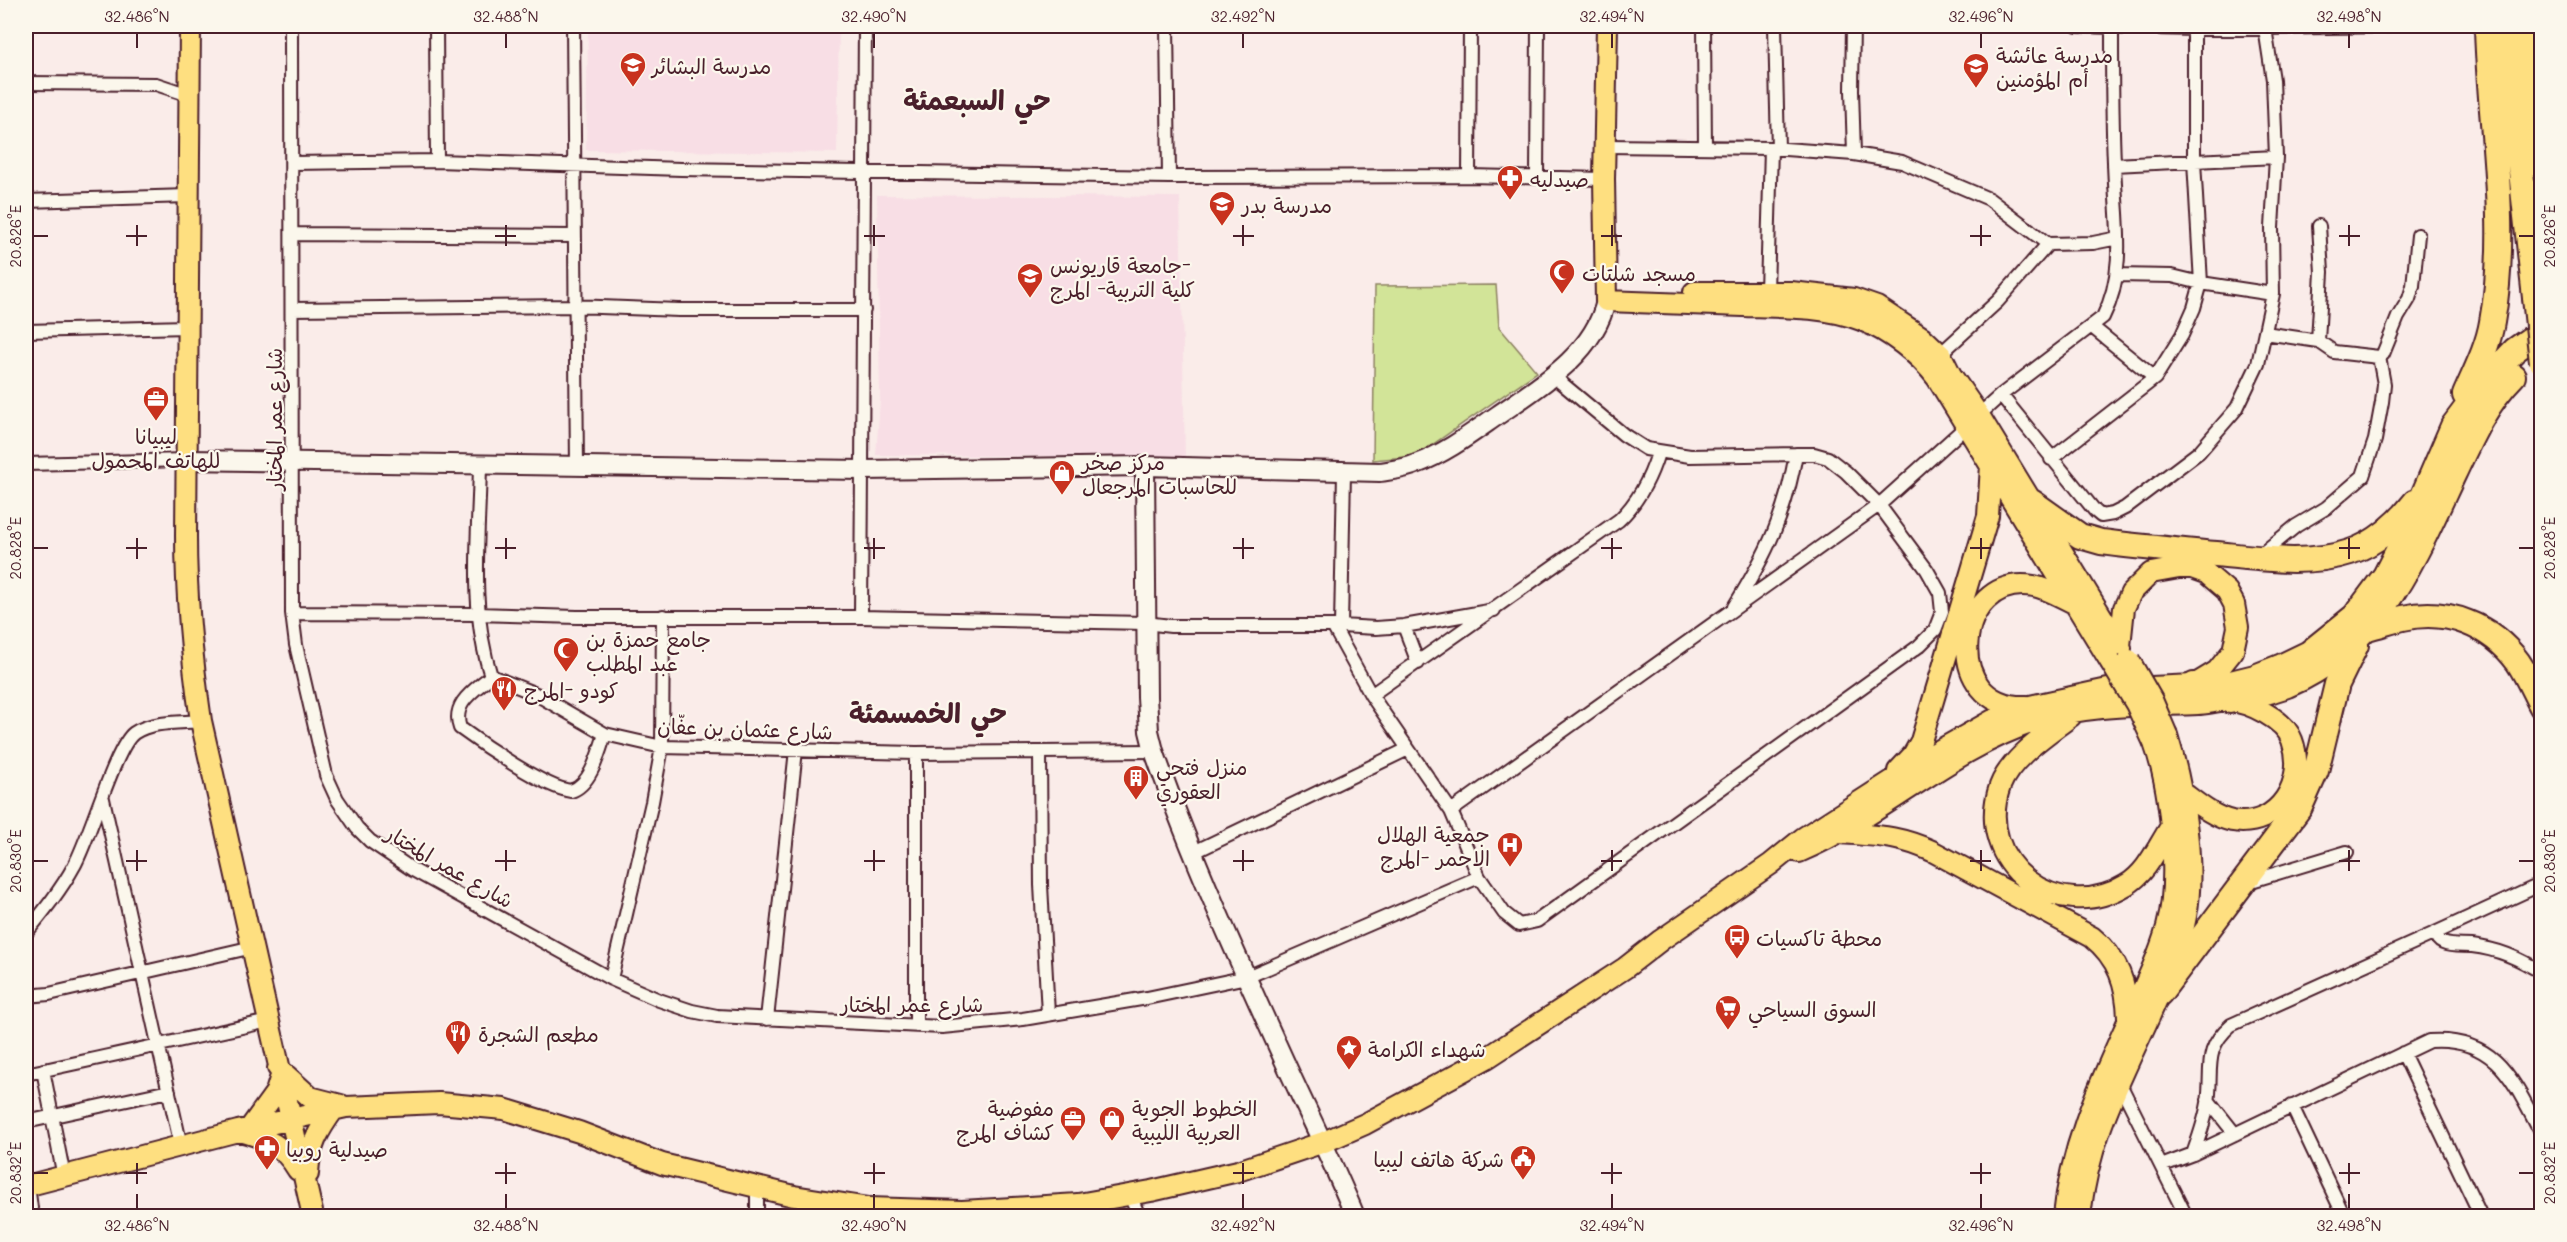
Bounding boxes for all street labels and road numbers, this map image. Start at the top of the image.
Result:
street label: شارع عمر المختار [260,348,290,492]
street label: شارع عثمان بن عفّان [657,711,833,748]
street label: شارع عمر المختار [378,818,518,916]
street label: شارع عمر المختار [839,990,983,1020]

